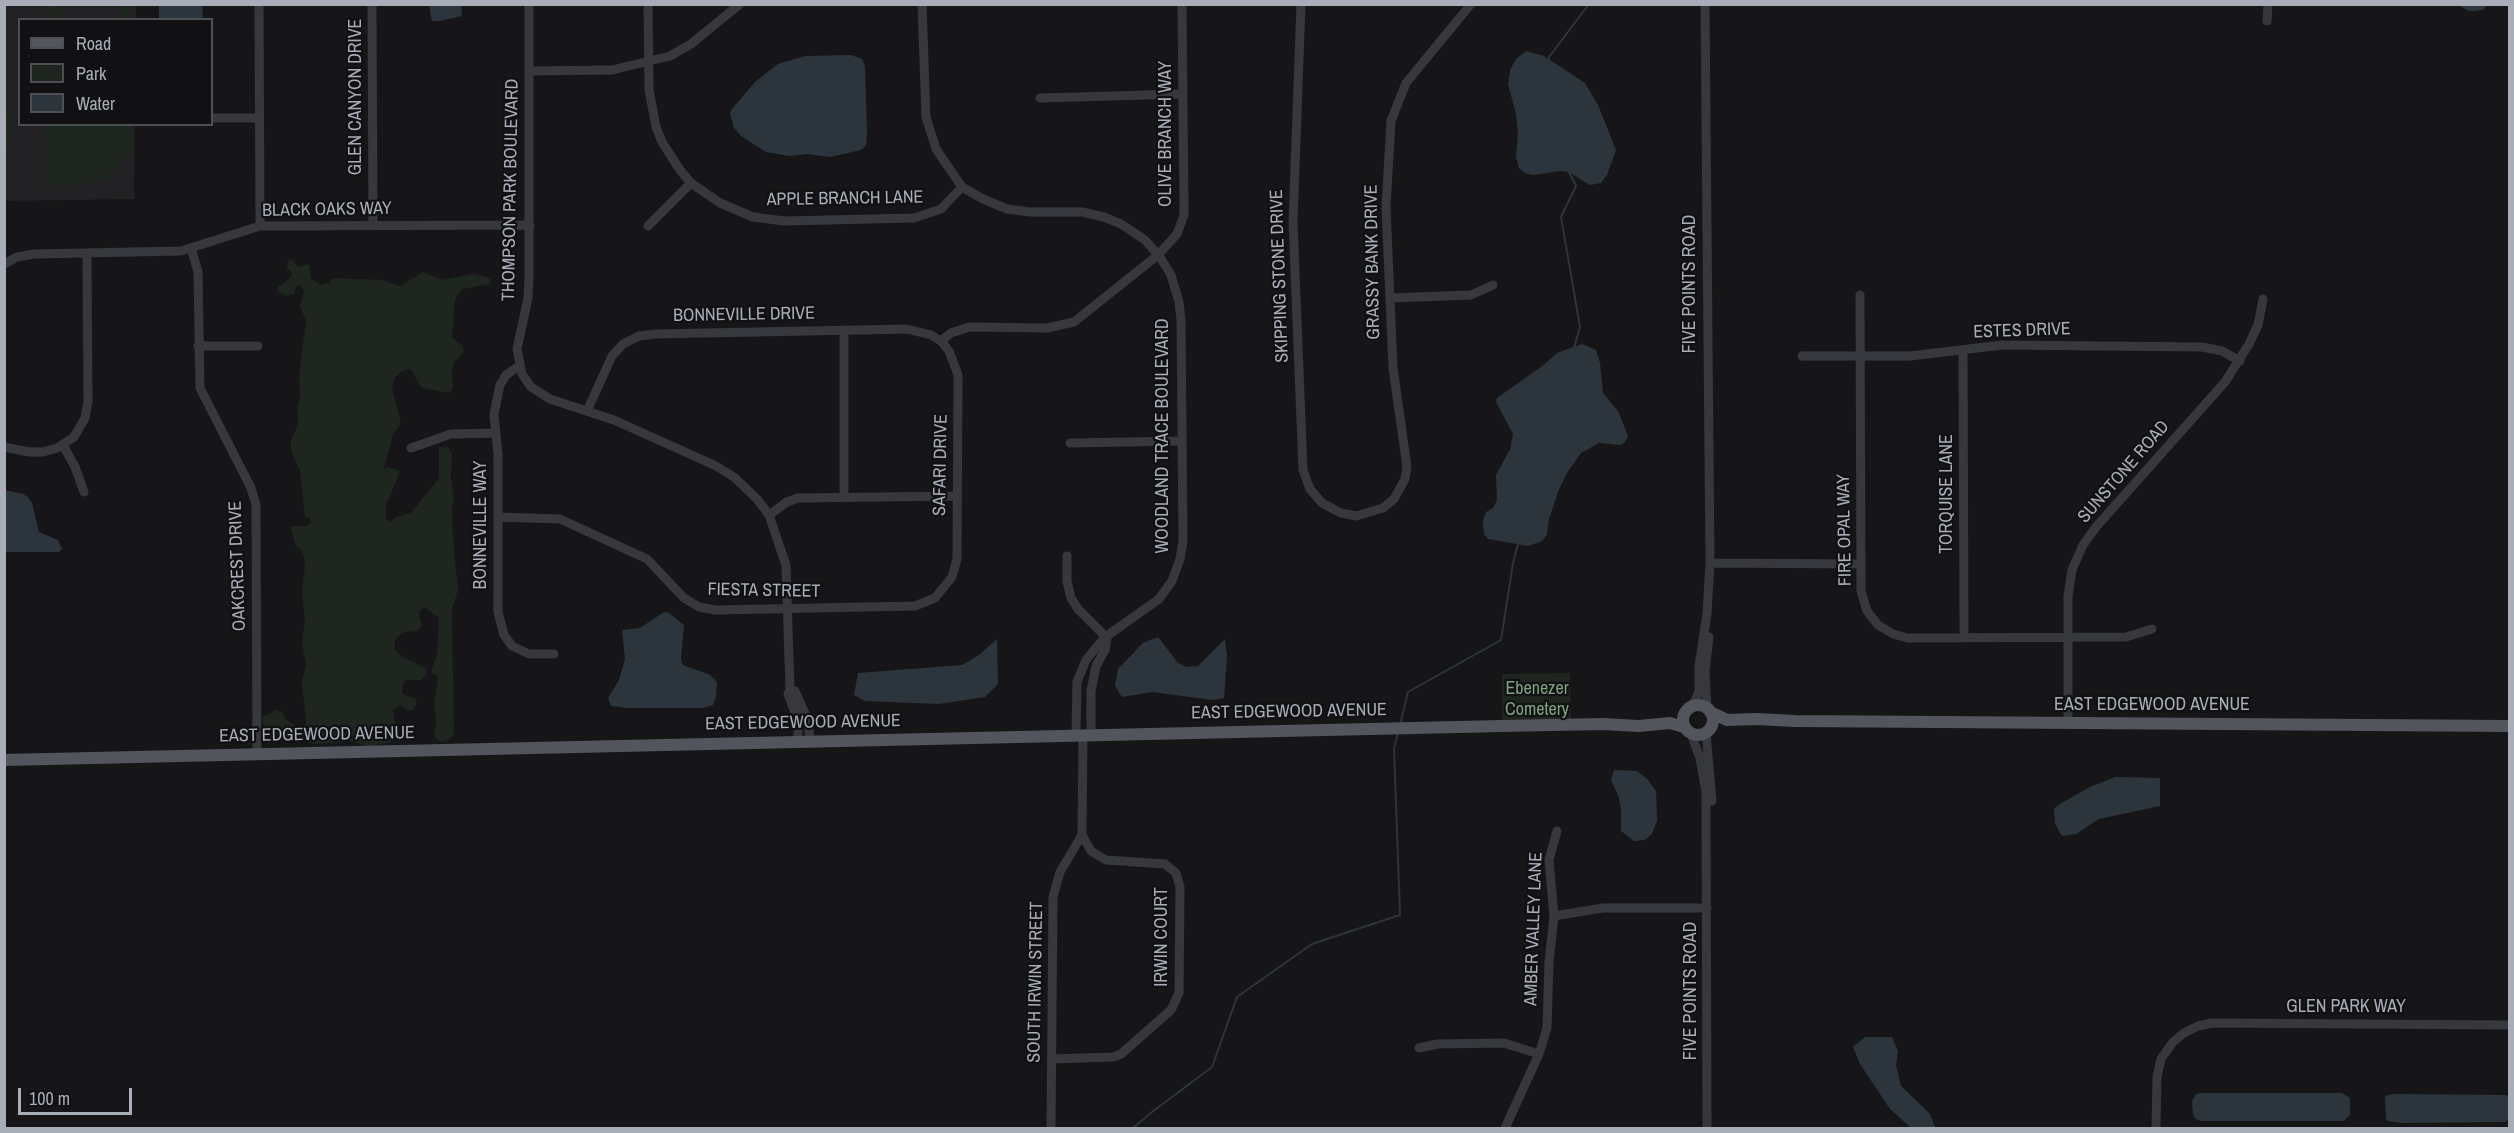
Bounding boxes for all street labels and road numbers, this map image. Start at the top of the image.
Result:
street label: GLEN CANYON DRIVE [345,19,367,175]
street label: OLIVE BRANCH WAY [1155,61,1177,207]
street label: THOMPSON PARK BOULEVARD [498,79,524,301]
street label: GRASSY BANK DRIVE [1361,184,1385,340]
street label: APPLE BRANCH LANE [766,187,924,211]
street label: SKIPPING STONE DRIVE [1266,189,1294,363]
street label: BLACK OAKS WAY [262,198,392,222]
street label: FIVE POINTS ROAD [1679,215,1701,353]
street label: BONNEVILLE DRIVE [673,303,815,327]
street label: WOODLAND TRACE BOULEVARD [1152,318,1174,554]
street label: ESTES DRIVE [1973,319,2071,343]
street label: SAFARI DRIVE [929,414,953,516]
street label: SUNSTONE ROAD [2074,416,2174,528]
street label: TORQUISE LANE [1936,434,1958,554]
street label: BONNEVILLE WAY [470,461,492,589]
street label: FIRE OPAL WAY [1833,474,1857,586]
street label: OAKCREST DRIVE [225,500,251,632]
street label: FIESTA STREET [707,579,821,603]
street label: EAST EDGEWOOD AVENUE [2054,694,2250,716]
street label: EAST EDGEWOOD AVENUE [1191,699,1387,725]
street label: EAST EDGEWOOD AVENUE [705,710,901,736]
street label: EAST EDGEWOOD AVENUE [219,722,415,748]
street label: AMBER VALLEY LANE [1521,852,1547,1006]
street label: IRWIN COURT [1151,887,1173,987]
street label: SOUTH IRWIN STREET [1024,901,1048,1063]
street label: FIVE POINTS ROAD [1680,922,1702,1060]
street label: GLEN PARK WAY [2286,996,2406,1018]

